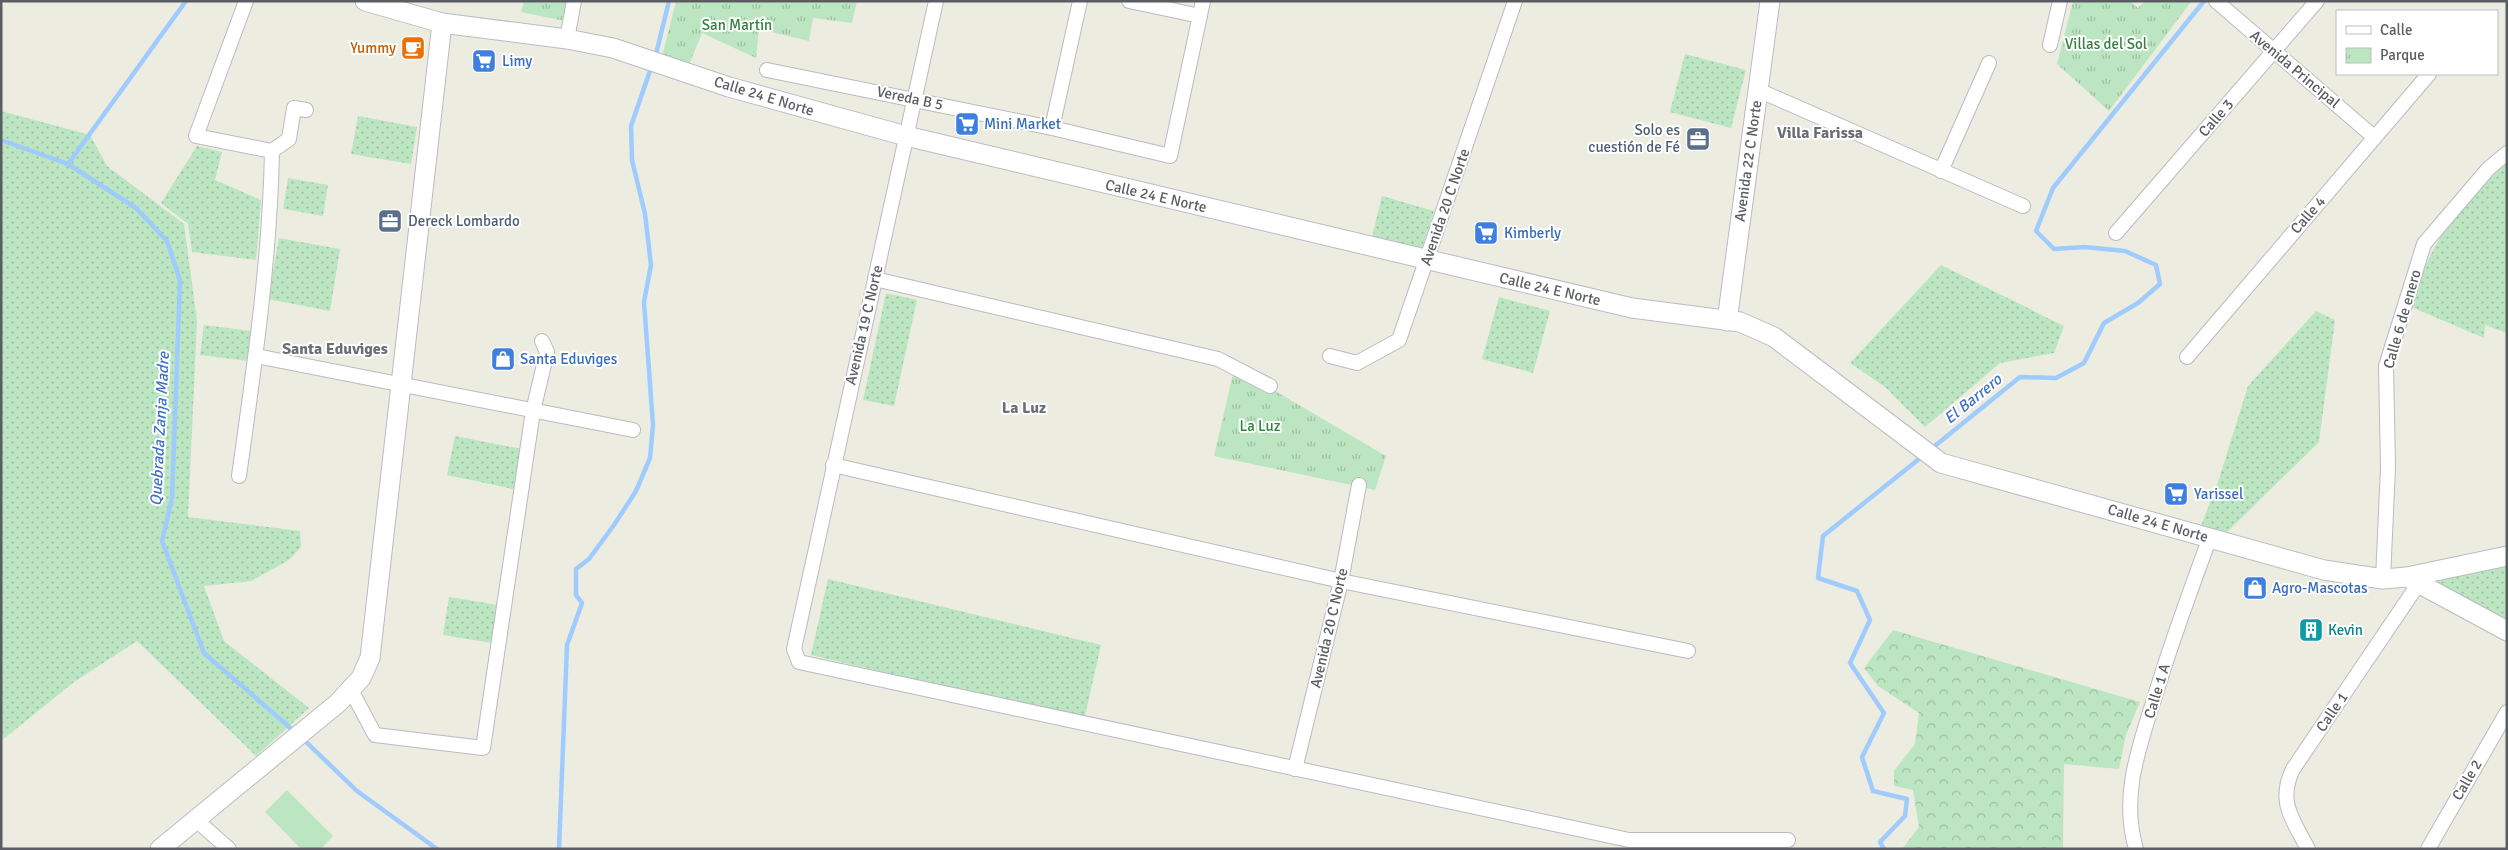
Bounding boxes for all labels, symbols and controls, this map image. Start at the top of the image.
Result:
legend [2336,10,2498,75]
park label: San Martín [702,16,772,34]
text: Calle [2380,21,2413,39]
street label: Avenida Principal [2246,26,2344,112]
cafe icon: Yummy [400,35,426,61]
park label: Villas del Sol [2065,35,2147,53]
place label: Yummy [350,39,396,57]
text: Parque [2380,46,2425,64]
supermarket icon: Limy [471,48,497,74]
place label: Limy [502,52,532,70]
street label: Calle 24 E Norte [712,72,816,120]
street label: Vereda B 5 [875,82,945,114]
street label: Calle 3 [2195,96,2237,140]
street label: Avenida 22 C Norte [1731,99,1765,223]
supermarket icon: Mini Market [954,111,980,137]
place label: Mini Market [984,115,1061,133]
place label: Solo es cuestión de Fé [1588,121,1680,156]
district label: Villa Farissa [1777,123,1863,143]
office icon: Solo es cuestión de Fé [1685,126,1711,152]
street label: Avenida 20 C Norte [1417,146,1473,268]
street label: Calle 24 E Norte [1103,176,1209,216]
street label: Calle 4 [2287,193,2329,237]
office icon: Dereck Lombardo [377,208,403,234]
place label: Dereck Lombardo [408,212,520,230]
supermarket icon: Kimberly [1473,220,1499,246]
place label: Kimberly [1504,224,1561,242]
street label: Avenida 19 C Norte [841,263,887,387]
street label: Calle 6 de enero [2379,267,2425,371]
street label: Calle 24 E Norte [1497,269,1603,309]
district label: Santa Eduviges [282,339,388,359]
shop icon: Santa Eduviges [490,346,516,372]
water label: Quebrada Zanja Madre [146,350,174,507]
place label: Santa Eduviges [520,350,618,368]
water label: El Barrero [1940,369,2006,428]
district label: La Luz [1002,398,1046,418]
park label: La Luz [1240,417,1281,435]
supermarket icon: Yarissel [2163,481,2189,507]
place label: Yarissel [2194,485,2243,503]
street label: Calle 24 E Norte [2106,500,2210,546]
street label: Avenida 20 C Norte [1306,566,1352,690]
shop icon: Agro-Mascotas [2242,575,2268,601]
place label: Agro-Mascotas [2272,579,2368,597]
building icon: Kevin [2298,617,2324,643]
place label: Kevin [2328,621,2363,639]
street label: Calle 1 A [2140,661,2174,721]
street label: Calle 1 [2312,689,2352,735]
street label: Calle 2 [2448,756,2486,804]

